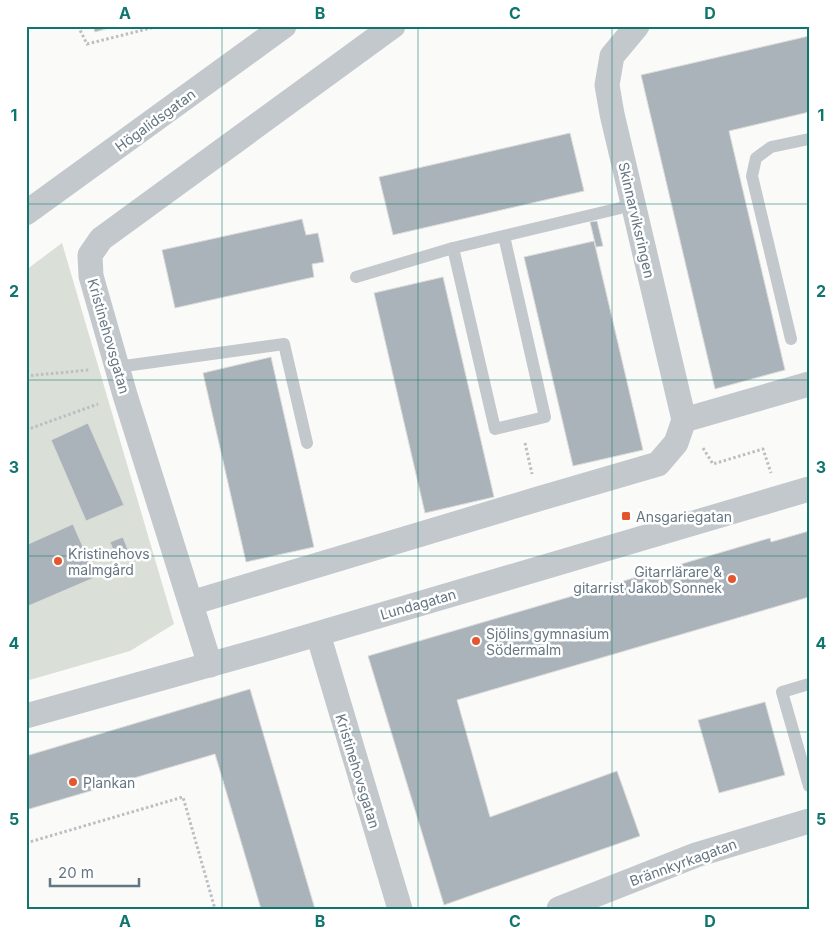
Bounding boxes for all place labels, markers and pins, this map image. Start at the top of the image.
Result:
place label: Ansgariegatan [636,508,732,525]
marker: Ansgariegatan [620,510,632,522]
place label: Kristinehovs malmgård [68,545,150,578]
marker: Kristinehovs malmgård [52,555,64,567]
place label: Gitarrlärare & gitarrist Jakob Sonnek [573,563,722,596]
marker: Gitarrlärare & gitarrist Jakob Sonnek [726,573,738,585]
place label: Sjölins gymnasium Södermalm [486,625,609,658]
marker: Sjölins gymnasium Södermalm [470,635,482,647]
place label: Plankan [83,774,135,791]
marker: Plankan [67,776,79,788]

